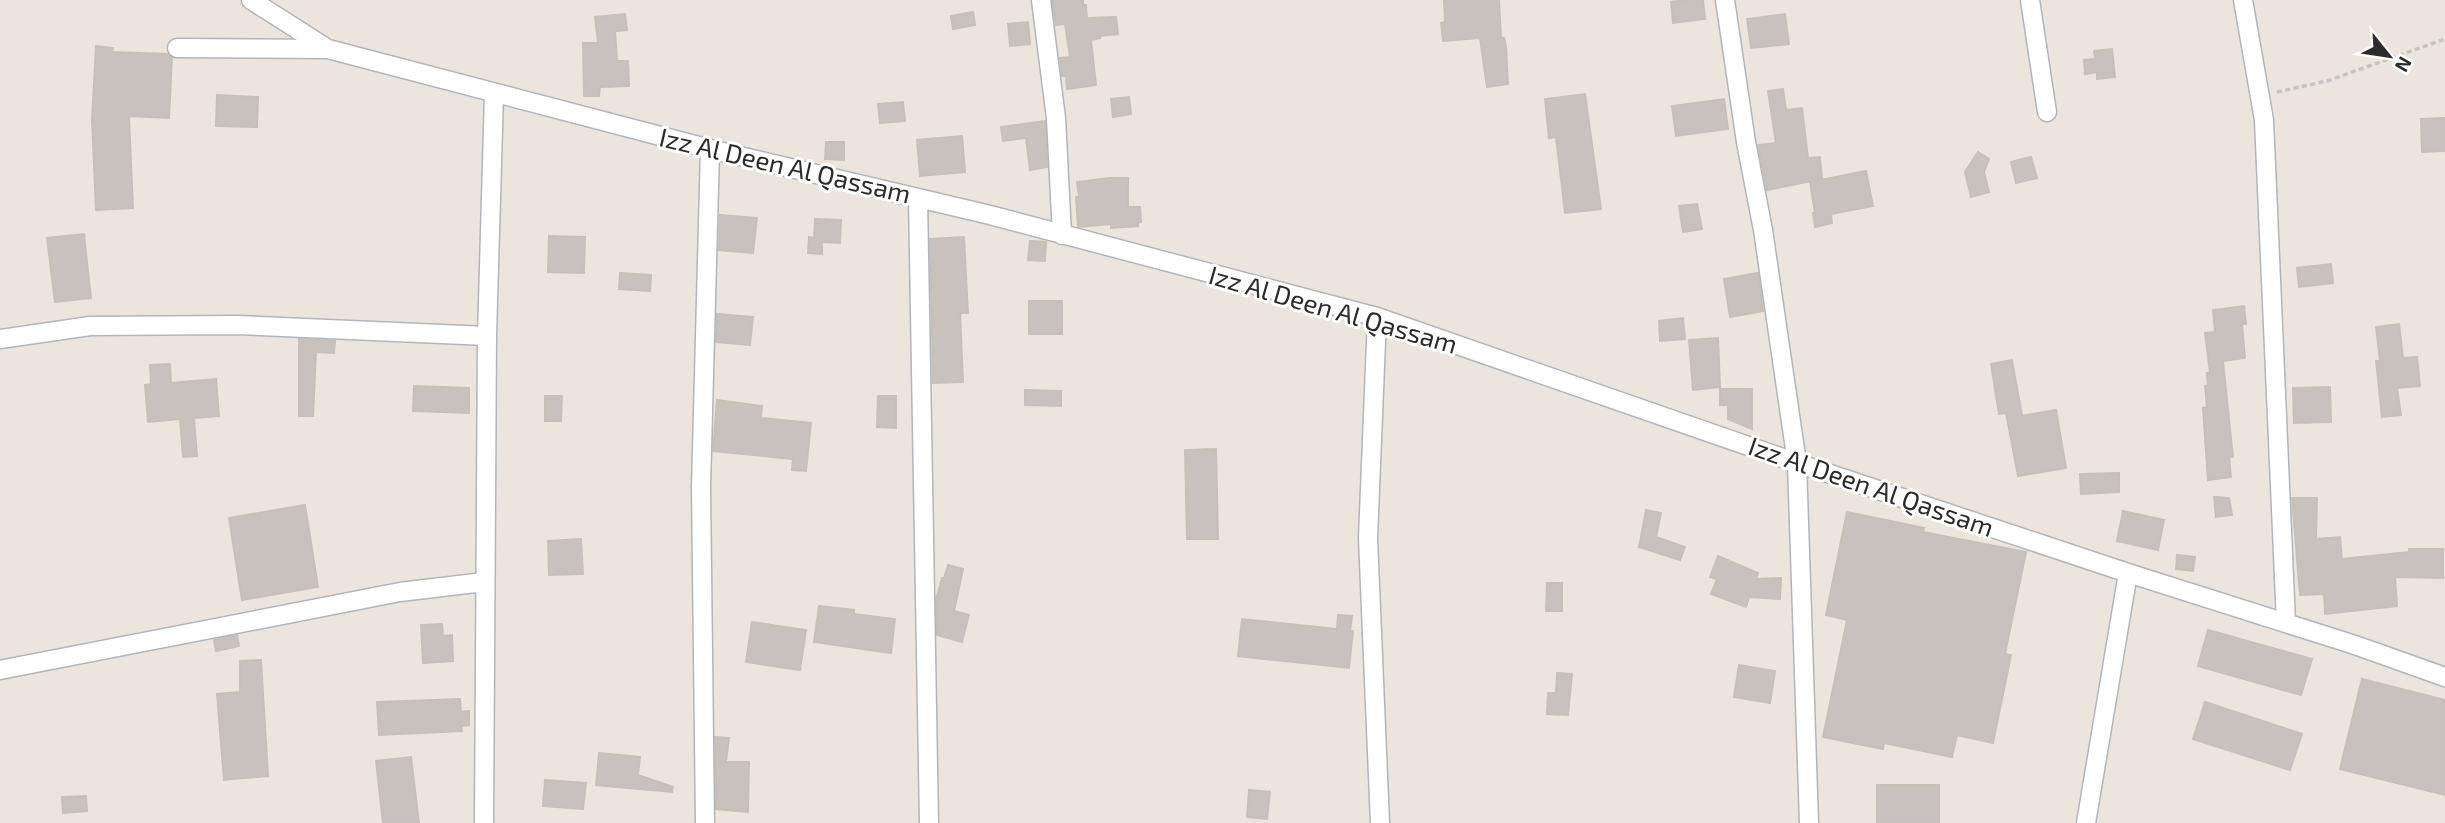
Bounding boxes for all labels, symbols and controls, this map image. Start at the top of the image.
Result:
north arrow [2354,21,2424,91]
text: N [2391,53,2418,76]
street label: Izz Al Deen Al Qassam [657,121,914,209]
street label: Izz Al Deen Al Qassam [1206,258,1461,359]
street label: Izz Al Deen Al Qassam [1745,429,1998,542]

